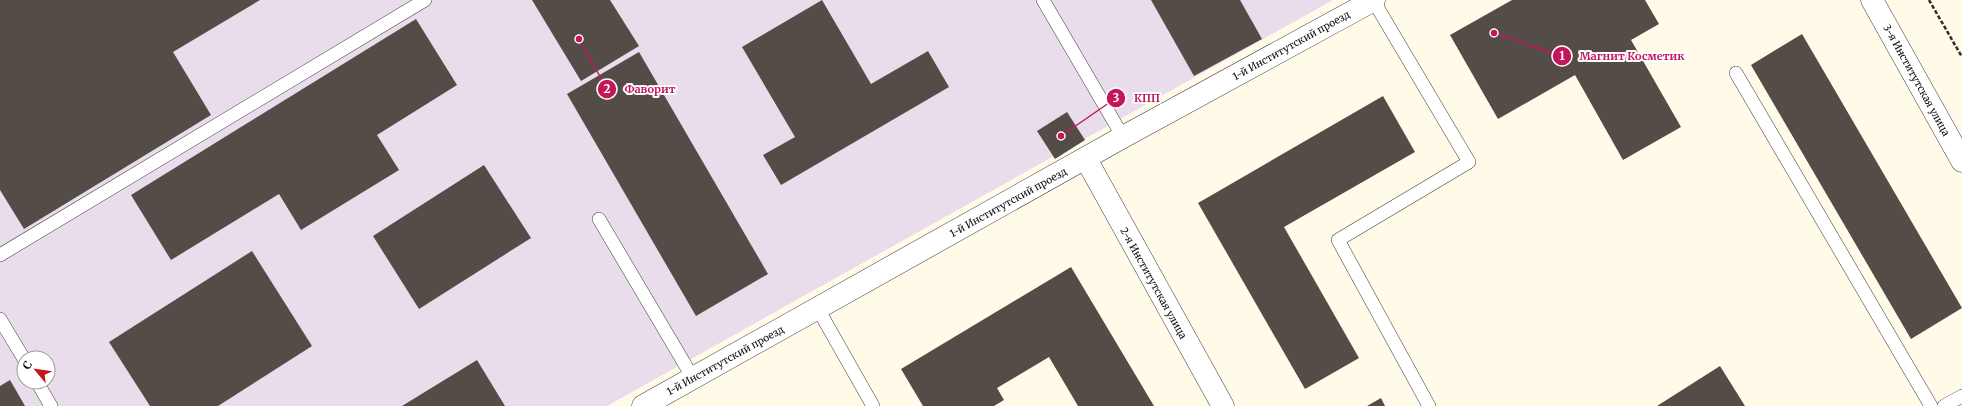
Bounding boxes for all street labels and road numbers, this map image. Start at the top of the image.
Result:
street label: 1-й Институтский проезд [1230,8,1352,83]
street label: 3-я Институтская улица [1880,22,1953,139]
street label: 1-й Институтский проезд [947,165,1069,240]
street label: 2-я Институтская улица [1117,225,1190,342]
street label: 1-й Институтский проезд [664,323,786,398]

